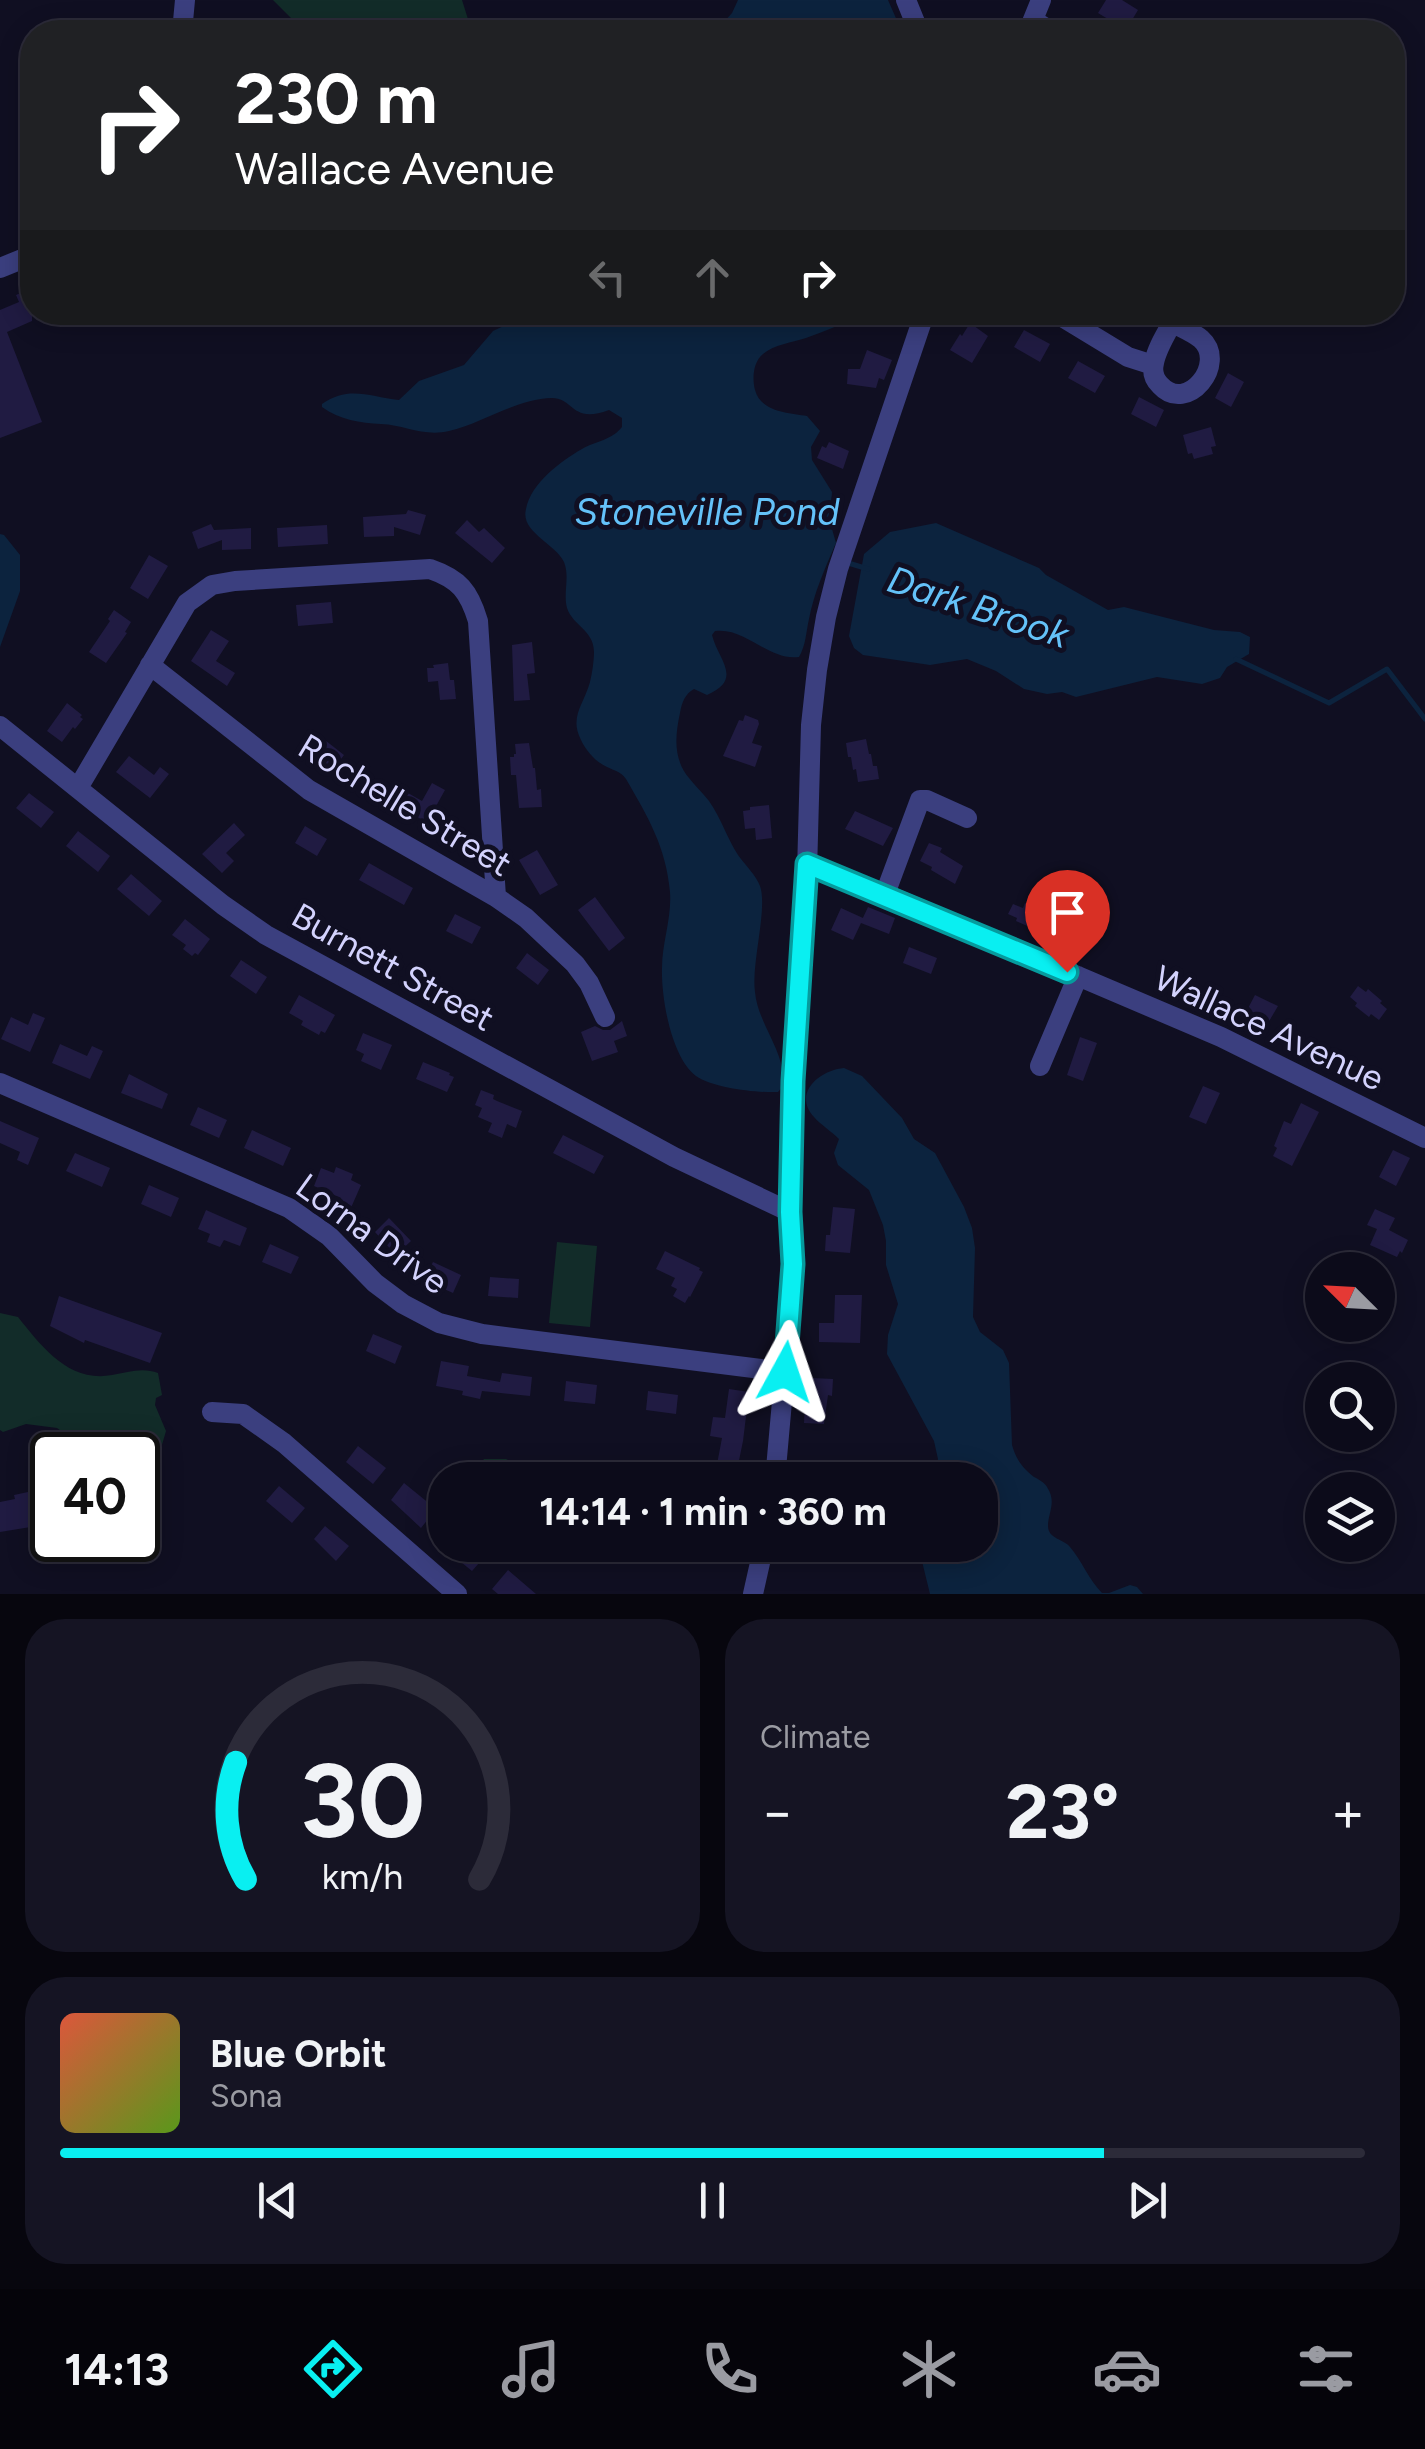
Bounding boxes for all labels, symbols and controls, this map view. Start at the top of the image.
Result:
text: 230 m [235,56,438,141]
icon: right [70,60,200,190]
text: Wallace Avenue [235,141,554,195]
icon: left [580,250,635,305]
icon: ahead [685,250,740,305]
icon: right [790,250,845,305]
water label: Stoneville Pond [575,489,840,535]
water label: Dark Brook [882,556,1076,658]
street label: Rochelle Street [291,725,519,885]
pin [1025,870,1110,973]
icon: arrive [1040,885,1095,940]
street label: Burnett Street [285,894,501,1040]
street label: Wallace Avenue [1148,956,1390,1100]
street label: Lorna Drive [288,1165,456,1303]
north arrow [1305,1252,1395,1342]
map controls [1305,1252,1395,1562]
position arrow [733,1320,837,1424]
button: search [1305,1362,1395,1452]
speed limit sign: 40 [30,1432,160,1562]
button: layers [1305,1472,1395,1562]
text: 14:14 · 1 min · 360 m [539,1489,887,1535]
text: Climate [760,1718,871,1756]
text: 30 [300,1738,425,1863]
text: 23° [1006,1767,1119,1857]
text: − [760,1779,794,1845]
text: + [1331,1779,1365,1845]
text: km/h [322,1855,403,1898]
text: Blue Orbit [210,2031,386,2077]
text: Sona [210,2077,282,2115]
icon: previous [250,2173,305,2228]
icon: pause [685,2173,740,2228]
icon: next [1120,2173,1175,2228]
icon: directions [298,2334,368,2404]
icon: music [496,2334,566,2404]
icon: phone [695,2334,765,2404]
icon: climate [894,2334,964,2404]
icon: car [1092,2334,1162,2404]
icon: filters [1291,2334,1361,2404]
text: 14:13 [64,2342,169,2396]

